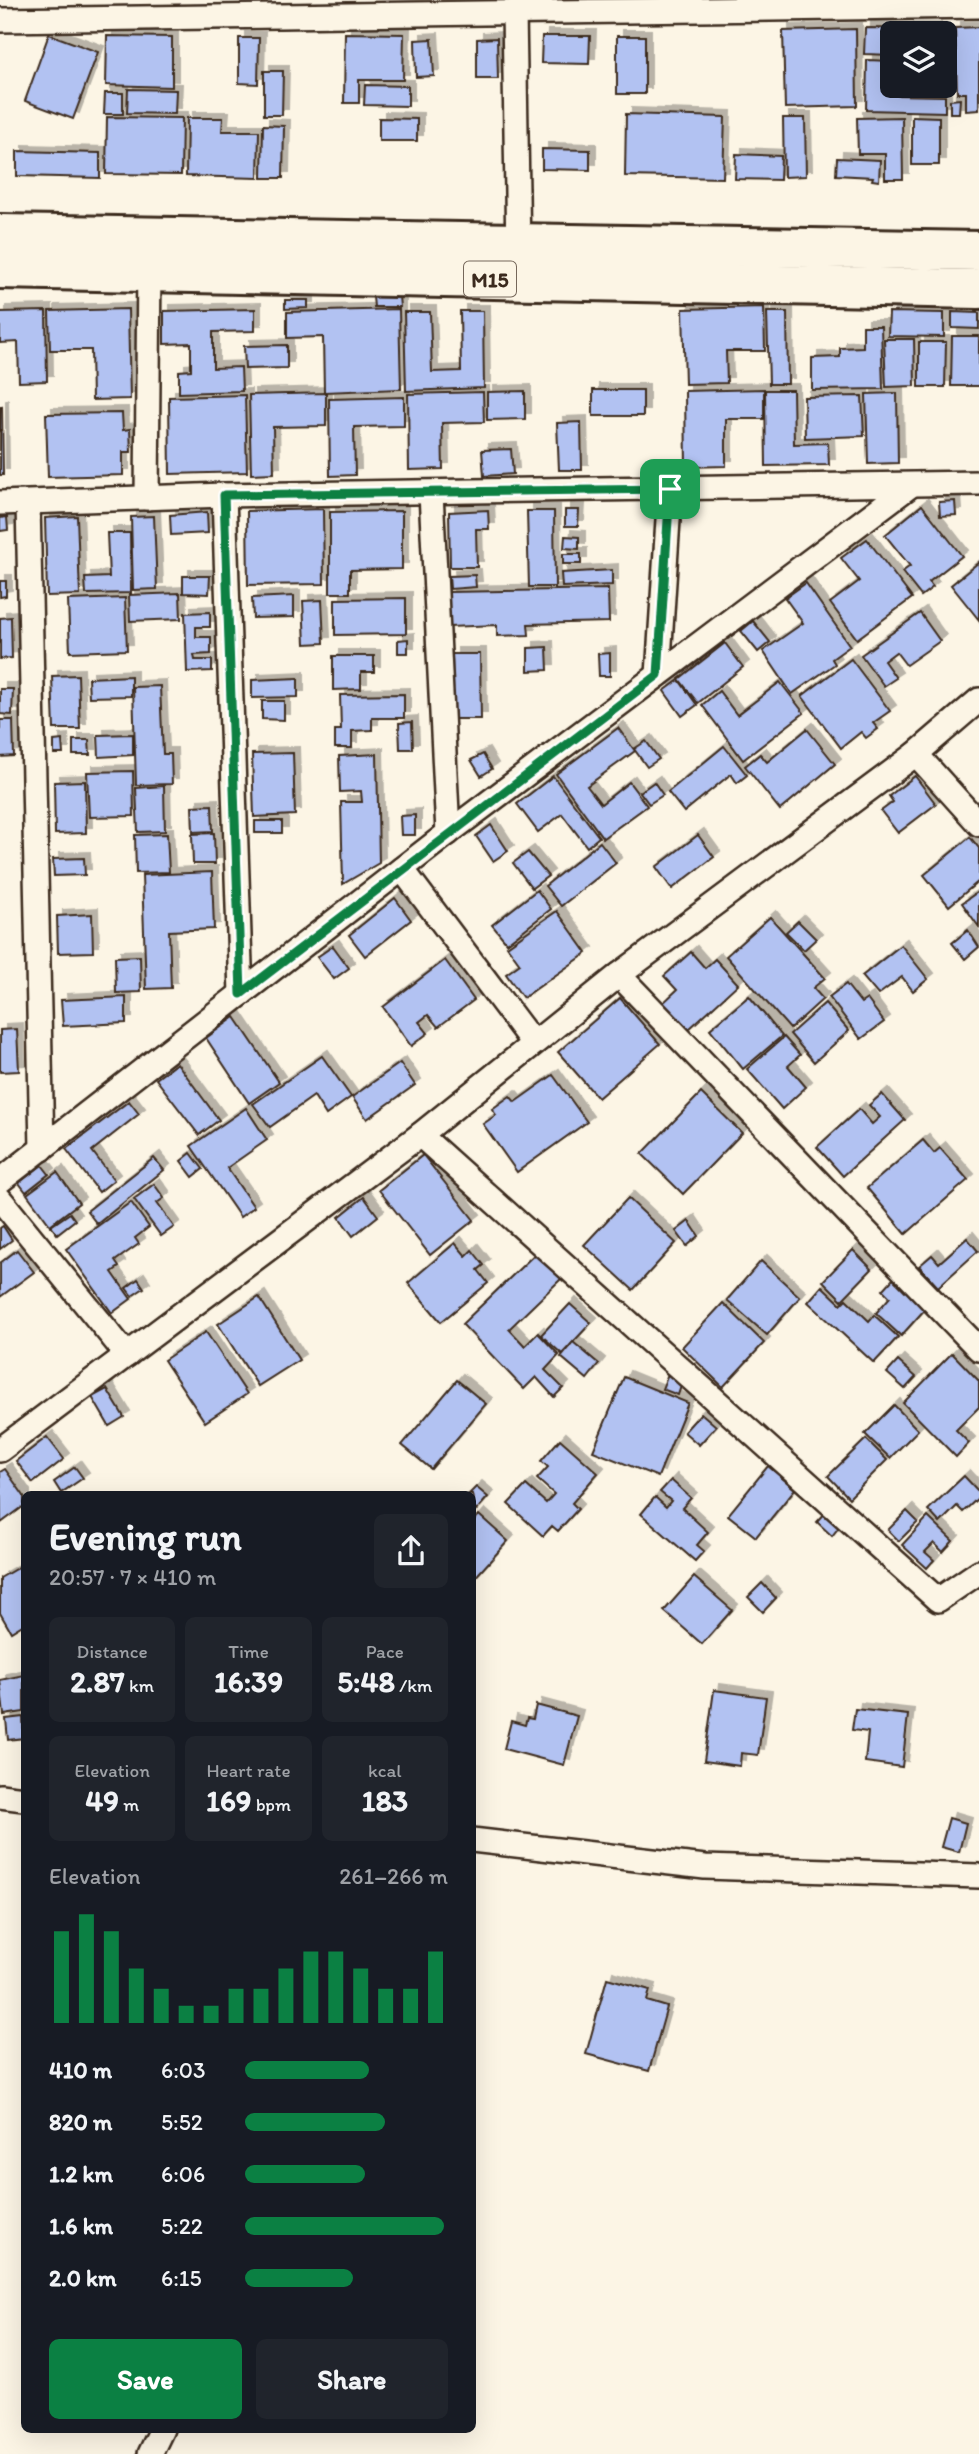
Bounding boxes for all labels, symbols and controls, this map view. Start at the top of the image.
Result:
map controls [880,21,957,98]
button: layers [880,21,957,98]
road number: M15 [464,262,516,296]
pin [640,459,700,519]
icon: arrive [651,470,689,508]
text: Evening run [49,1514,242,1560]
button: share [374,1514,448,1588]
text: 20:57 · 7 × 410 m [49,1563,216,1591]
text: Distance [77,1640,148,1663]
text: Time [228,1640,269,1663]
text: Pace [366,1640,404,1663]
text: 2.87 [70,1663,125,1700]
text: 16:39 [214,1663,283,1700]
text: 5:48 [337,1663,395,1700]
text: km [125,1674,154,1697]
text: /km [395,1674,432,1697]
text: Elevation [74,1759,150,1782]
text: Heart rate [206,1759,291,1782]
text: kcal [368,1759,402,1782]
text: 49 [85,1782,119,1819]
text: 169 [206,1782,251,1819]
text: 183 [361,1782,408,1819]
text: m [119,1793,139,1816]
text: bpm [251,1793,291,1816]
text: Elevation [49,1862,140,1890]
text: 261–266 m [339,1862,448,1890]
text: 410 m [49,2056,112,2084]
text: 6:03 [161,2056,206,2084]
text: 820 m [49,2108,112,2136]
text: 5:52 [161,2108,203,2136]
text: 1.2 km [49,2160,113,2188]
text: 6:06 [161,2160,205,2188]
text: 1.6 km [49,2212,113,2240]
text: 5:22 [161,2212,203,2240]
text: 2.0 km [49,2264,117,2292]
text: 6:15 [161,2264,202,2292]
button: Save [49,2339,242,2419]
button: Share [256,2339,448,2419]

